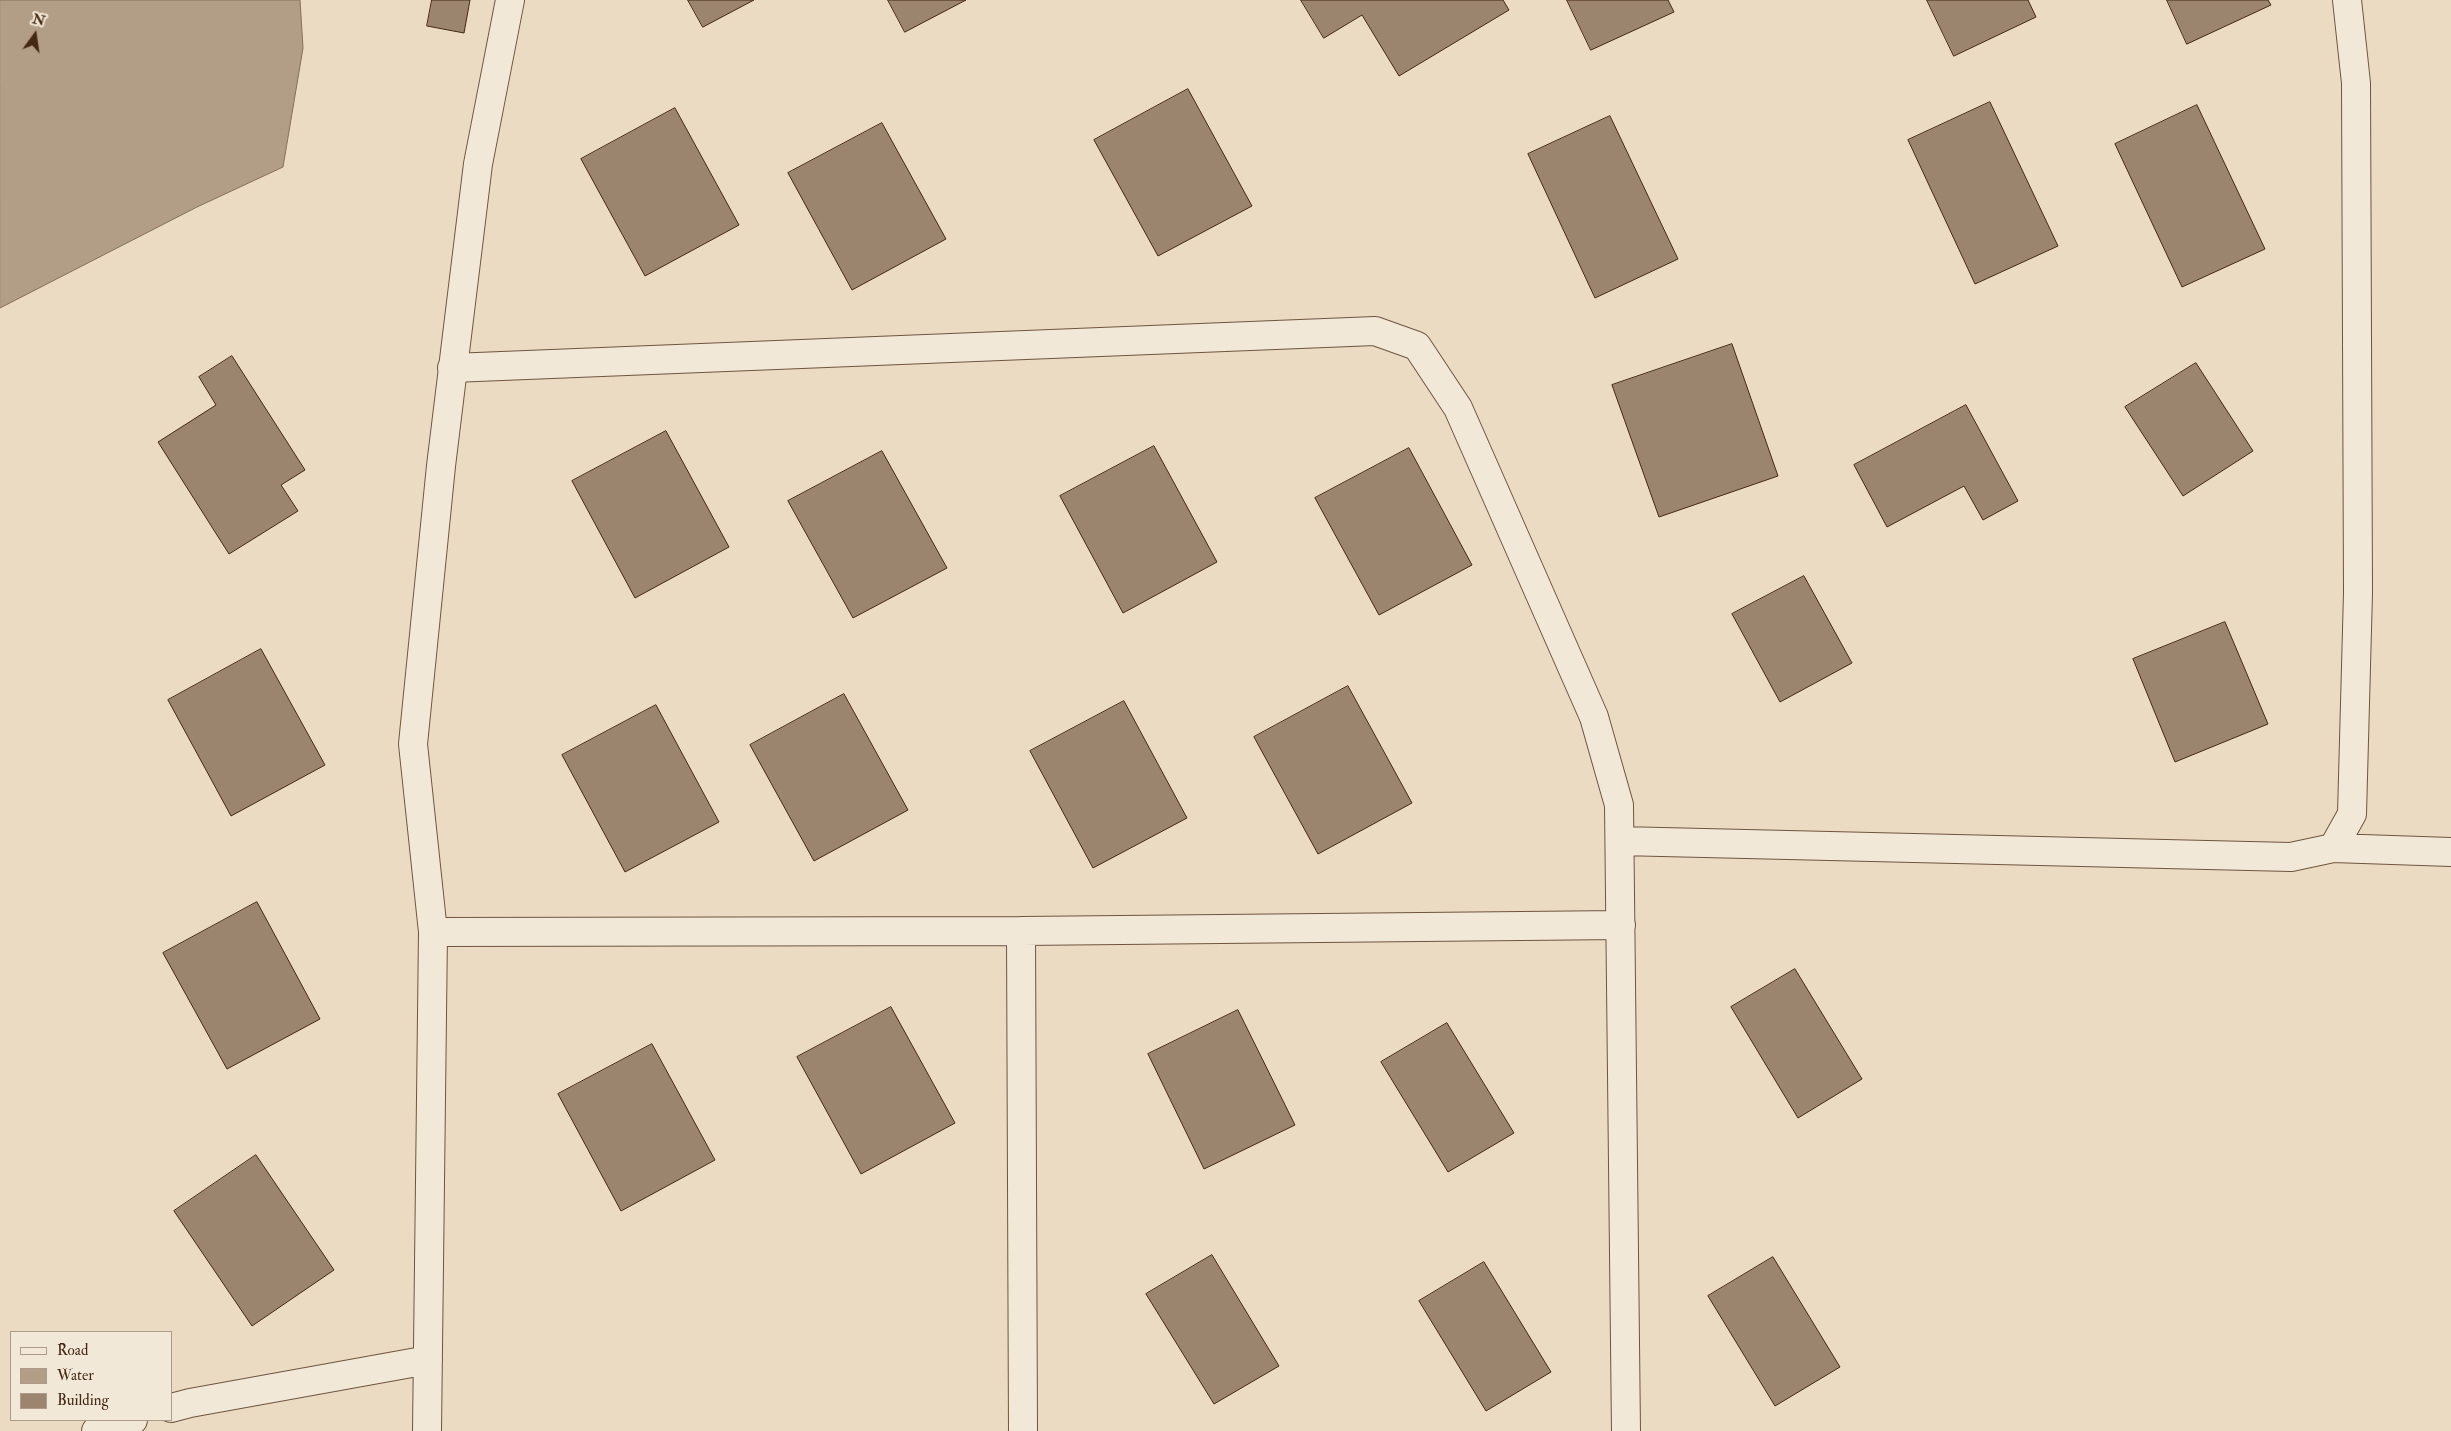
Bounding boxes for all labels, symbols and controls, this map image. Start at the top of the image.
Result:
north arrow [10,10,60,60]
text: N [31,10,47,30]
legend [10,1331,172,1421]
text: Road [57,1341,88,1360]
text: Water [57,1366,94,1385]
text: Building [57,1391,109,1410]

